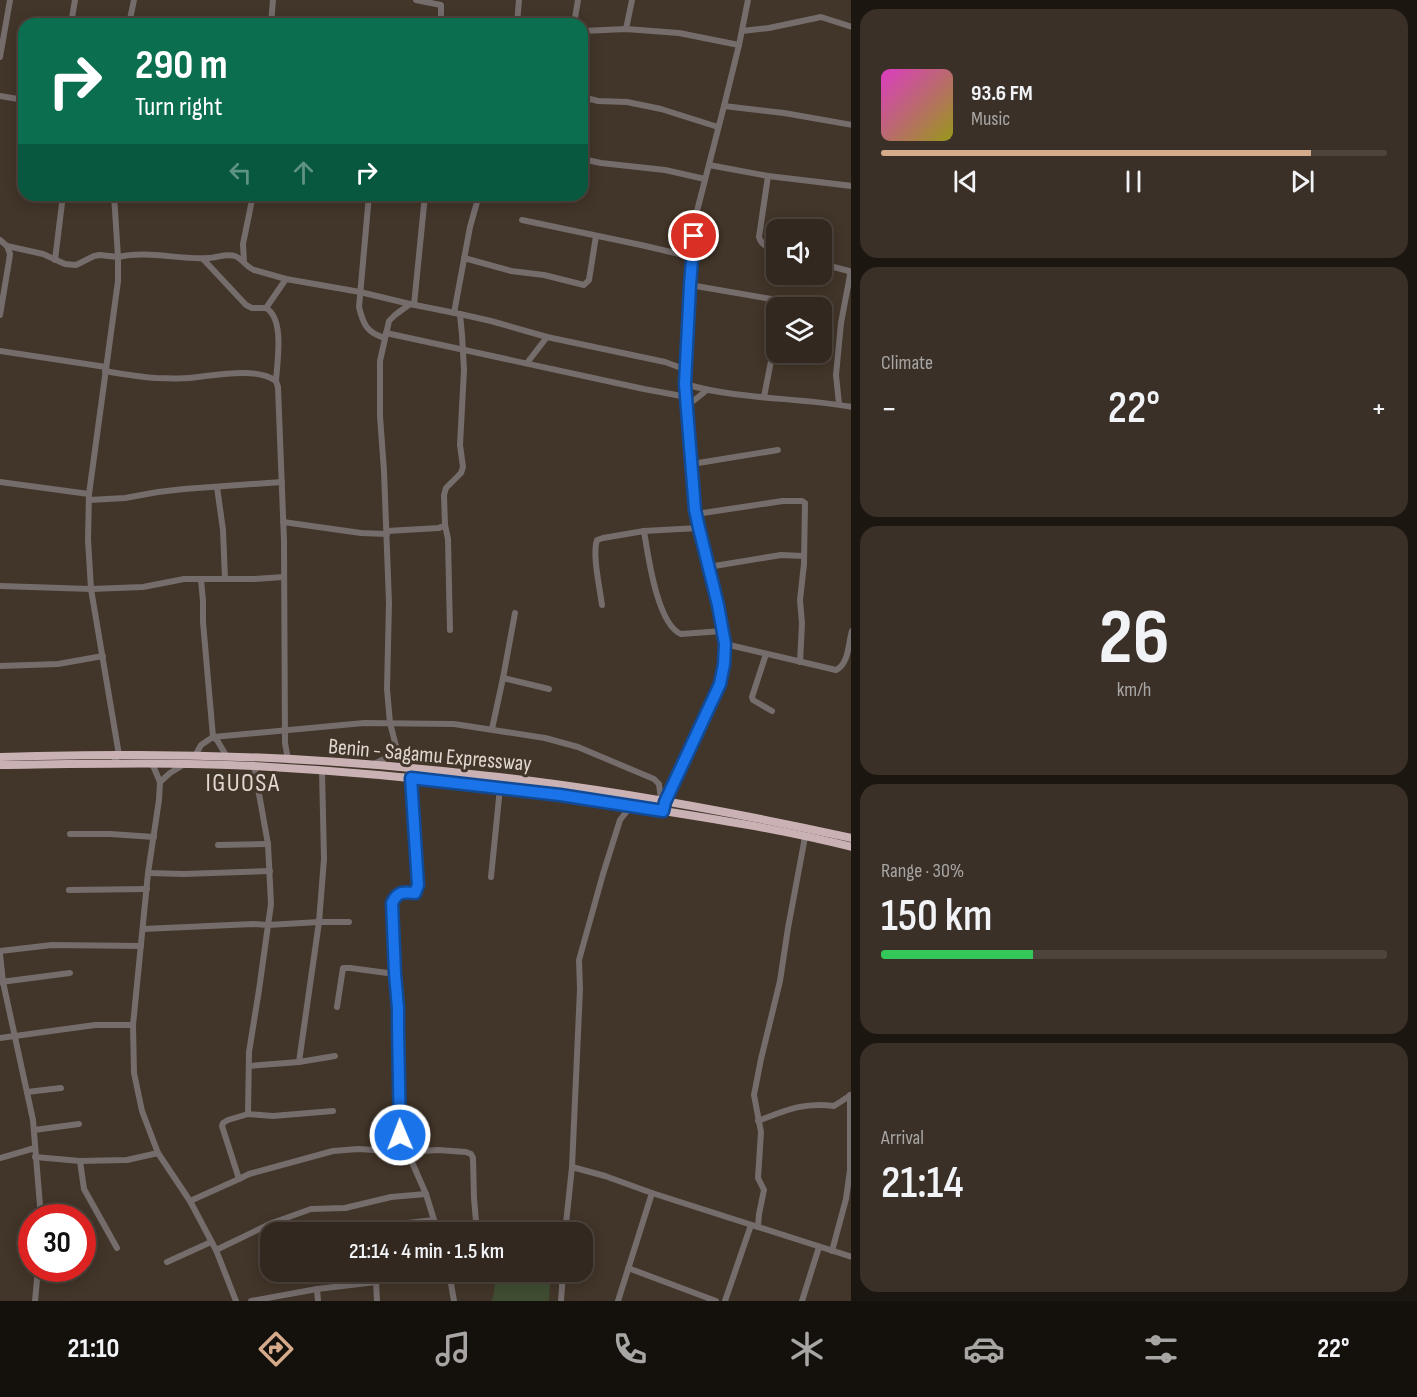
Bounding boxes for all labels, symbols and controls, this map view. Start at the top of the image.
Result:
text: 290 m [135,40,228,91]
icon: right [36,42,114,120]
text: 93.6 FM [971,80,1033,107]
text: Turn right [135,91,222,123]
text: Music [971,107,1010,131]
icon: left [224,156,257,189]
icon: ahead [287,156,320,189]
icon: right [350,156,383,189]
icon: previous [949,165,982,198]
icon: pause [1117,165,1150,198]
icon: next [1286,165,1319,198]
pin [668,210,719,261]
icon: arrive [677,219,710,252]
map controls [766,219,832,363]
button: sound [766,219,832,285]
button: layers [766,297,832,363]
text: Climate [881,351,933,375]
text: 22° [1108,381,1160,436]
text: − [881,389,897,429]
text: + [1371,389,1387,429]
text: 26 [1099,592,1169,685]
text: km/h [1117,678,1151,702]
street label: Benin - Sagamu Expressway [327,733,533,778]
district label: IGUOSA [205,768,281,799]
text: Range · 30% [881,859,964,883]
text: 150 km [881,889,992,944]
position arrow [368,1103,432,1167]
text: Arrival [881,1126,924,1150]
text: 21:14 [881,1156,964,1211]
speed limit sign: 30 [18,1204,96,1282]
text: 21:14 · 4 min · 1.5 km [349,1238,504,1265]
icon: directions [255,1328,297,1370]
icon: music [432,1328,474,1370]
icon: phone [609,1328,651,1370]
icon: climate [786,1328,828,1370]
icon: car [963,1328,1005,1370]
icon: filters [1140,1328,1182,1370]
text: 21:10 [68,1333,119,1365]
text: 22° [1317,1333,1349,1365]

